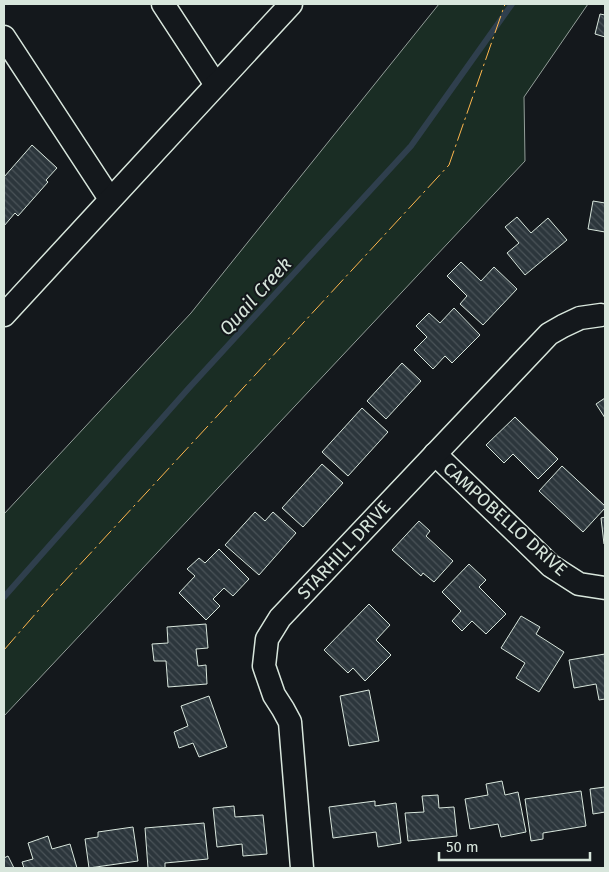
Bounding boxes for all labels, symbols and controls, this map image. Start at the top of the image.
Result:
water label: Quail Creek [214,252,296,340]
street label: CAMPOBELLO DRIVE [438,457,572,581]
street label: STARHILL DRIVE [293,496,395,604]
scale bar [439,830,590,862]
text: 50 m [446,838,479,856]

